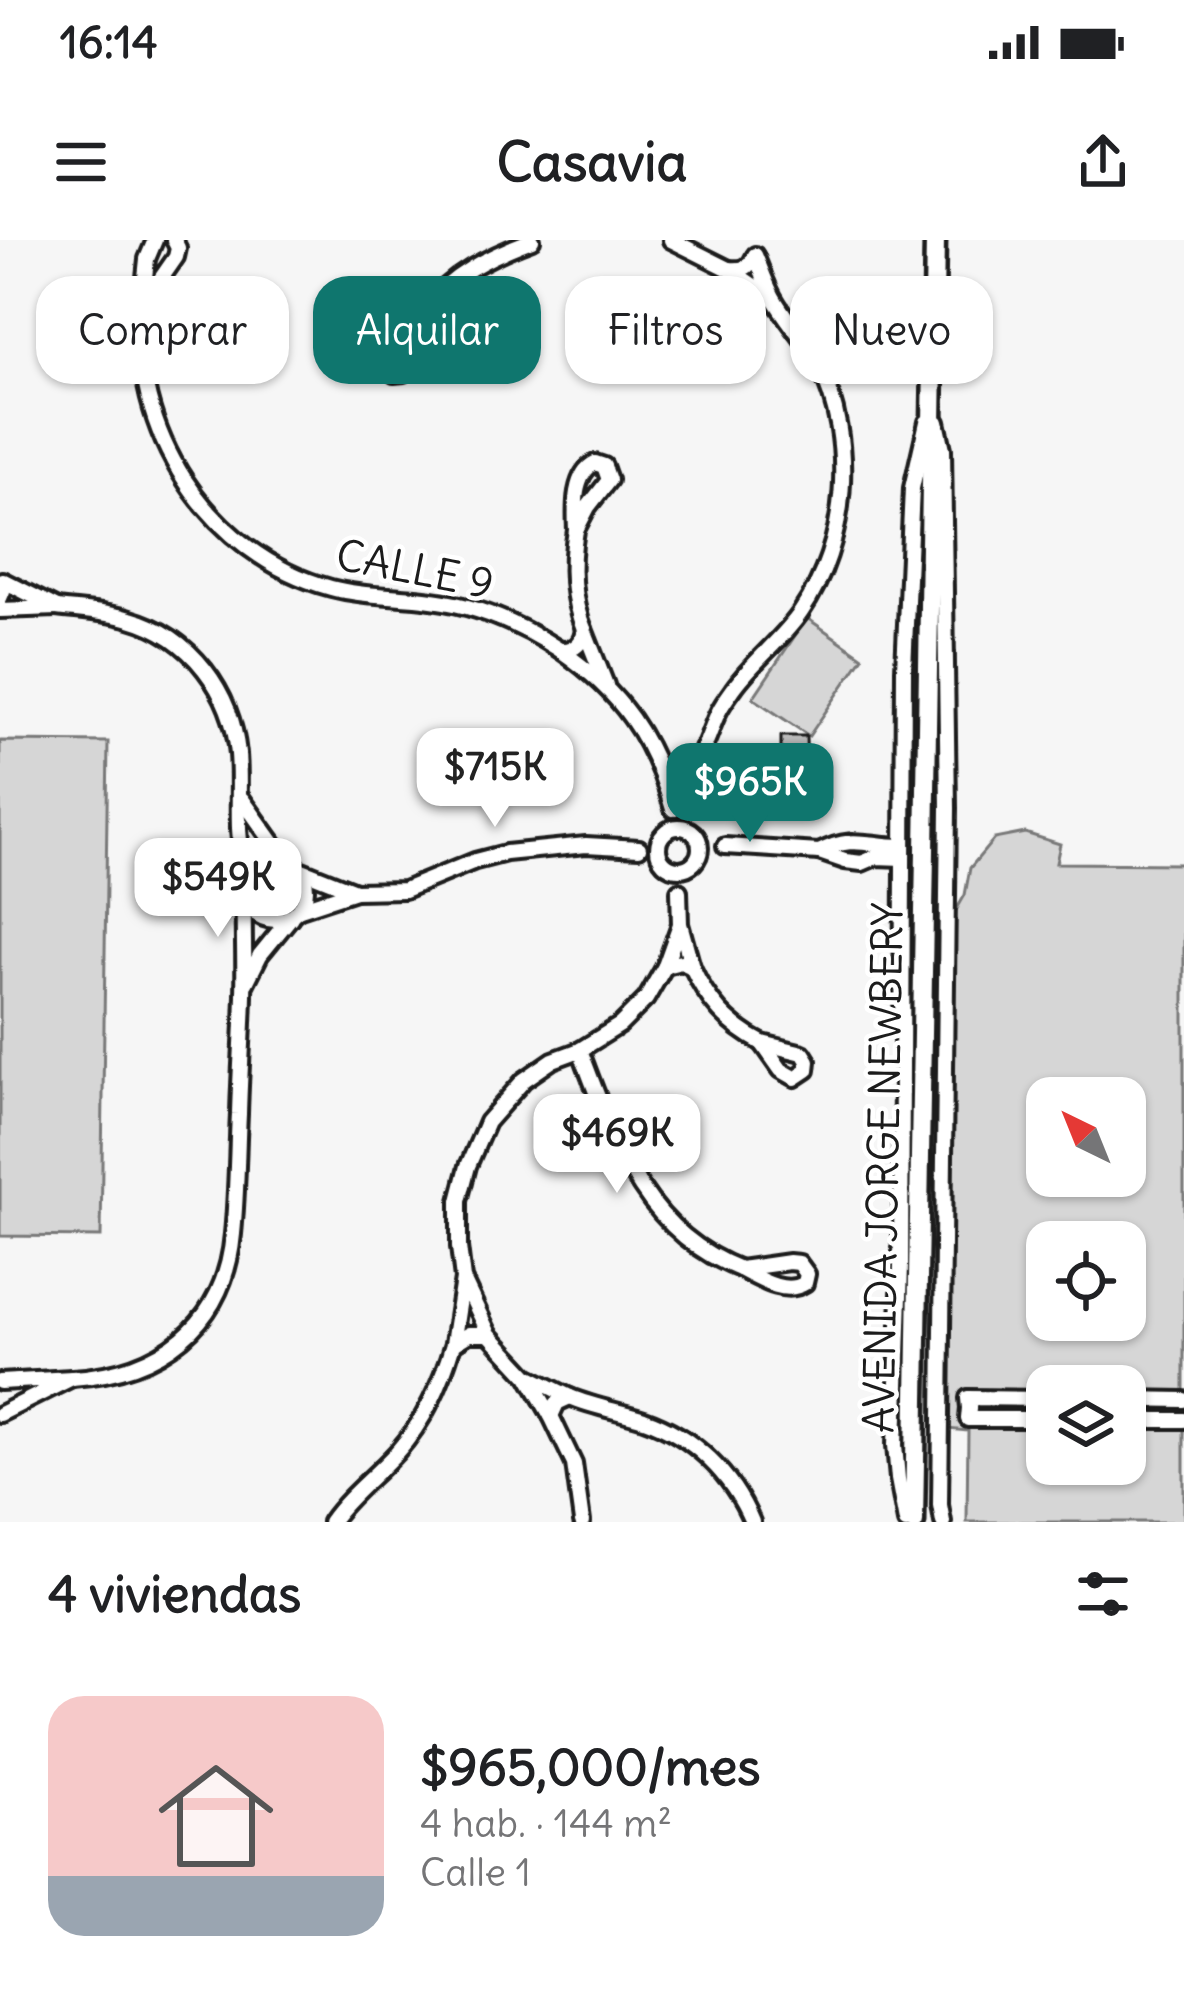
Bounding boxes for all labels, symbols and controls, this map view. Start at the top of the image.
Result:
text: 16:14 [60,14,158,70]
text: Casavia [497,128,687,196]
icon: menu [48,129,114,195]
icon: share [1070,129,1136,195]
chip: Comprar [36,276,289,384]
chip: Alquilar [313,276,541,384]
chip: Filtros [565,276,766,384]
chip: Nuevo [790,276,993,384]
street label: CALLE 9 [332,528,498,610]
pin: $715K [411,728,579,830]
text: $715K [444,742,546,791]
pin: $965K [666,743,834,845]
text: $965K [693,757,807,806]
pin: $549K [134,838,302,940]
text: $549K [161,852,275,901]
street label: AVENIDA JORGE NEWBERY [852,902,914,1434]
north arrow [1026,1077,1146,1197]
map controls [1026,1077,1146,1485]
pin: $469K [533,1094,701,1196]
text: $469K [560,1108,674,1157]
button: locate [1026,1221,1146,1341]
button: layers [1026,1365,1146,1485]
icon: filters [1070,1561,1136,1627]
text: 4 viviendas [48,1562,301,1626]
text: $965,000/mes [420,1735,760,1799]
icon: home [144,1744,288,1888]
text: 4 hab. · 144 m² [420,1799,672,1848]
text: Calle 1 [420,1848,531,1897]

